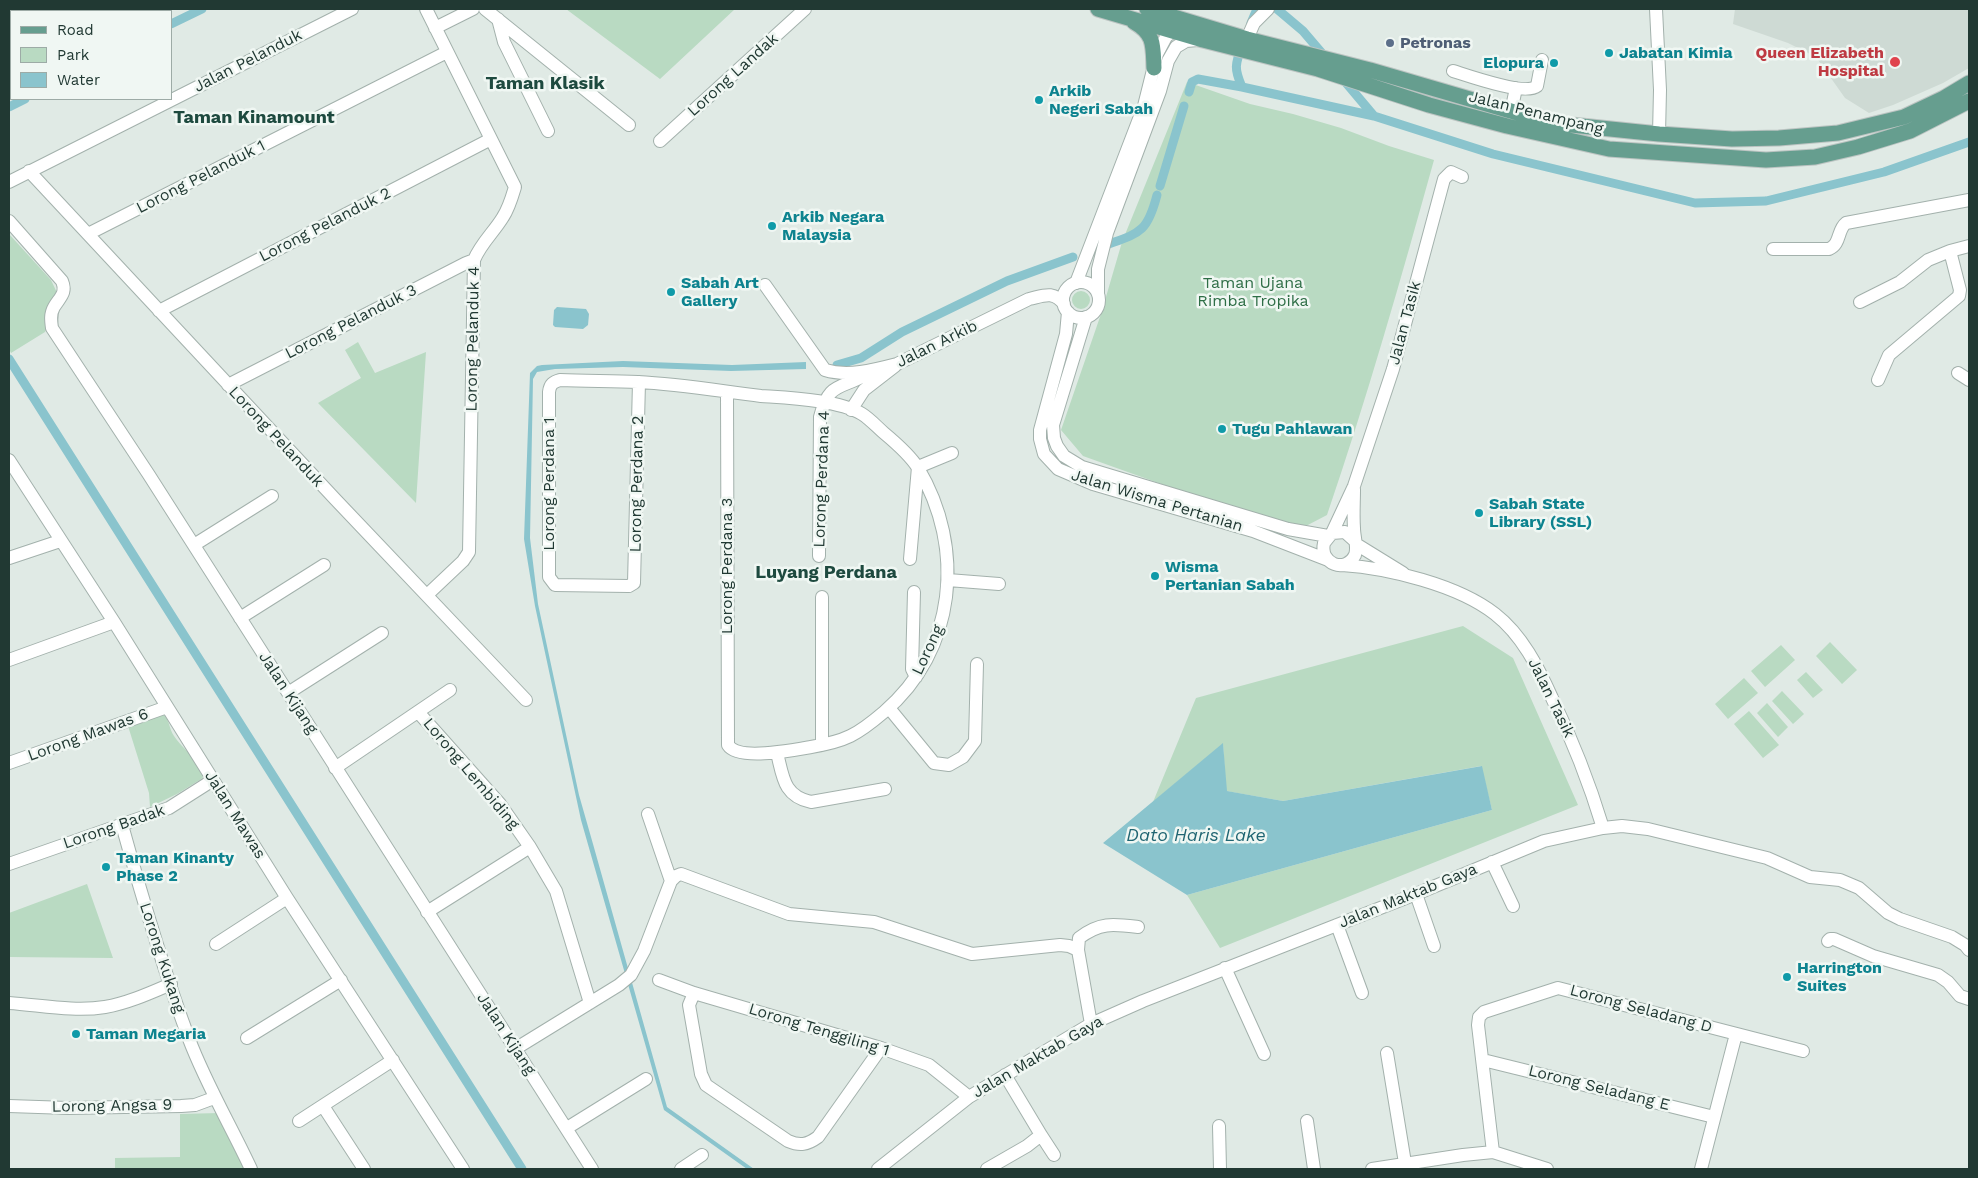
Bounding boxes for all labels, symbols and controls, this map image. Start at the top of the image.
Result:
legend [10,10,172,100]
text: Road [57,21,94,39]
street label: Jalan Pelanduk [191,25,305,97]
street label: Lorong Landak [684,29,782,121]
place label: Petronas [1400,33,1471,53]
marker: Petronas [1384,37,1396,49]
place label: Jabatan Kimia [1619,43,1733,63]
place label: Queen Elizabeth Hospital [1755,43,1884,81]
text: Park [57,46,89,64]
marker: Jabatan Kimia [1603,47,1615,59]
place label: Elopura [1483,53,1544,73]
marker: Queen Elizabeth Hospital [1888,55,1902,69]
marker: Elopura [1548,57,1560,69]
text: Water [57,71,100,89]
district label: Taman Klasik [485,73,605,95]
place label: Arkib Negeri Sabah [1049,81,1153,119]
street label: Jalan Penampang [1467,87,1605,139]
marker: Arkib Negeri Sabah [1033,94,1045,106]
district label: Taman Kinamount [173,107,335,129]
street label: Lorong Pelanduk 1 [133,136,269,218]
street label: Lorong Pelanduk 2 [256,184,394,266]
place label: Arkib Negara Malaysia [782,207,884,245]
marker: Arkib Negara Malaysia [766,220,778,232]
street label: Lorong Pelanduk 4 [462,266,484,412]
place label: Sabah Art Gallery [681,273,759,311]
park label: Taman Ujana Rimba Tropika [1197,273,1309,311]
street label: Jalan Tasik [1385,279,1425,367]
street label: Lorong Pelanduk 3 [282,281,420,363]
marker: Sabah Art Gallery [665,286,677,298]
street label: Jalan Arkib [893,316,981,372]
street label: Lorong Pelanduk [225,383,327,491]
street label: Lorong Perdana 4 [810,410,834,548]
street label: Lorong Perdana 2 [626,416,648,552]
street label: Lorong Perdana 1 [539,417,559,551]
place label: Tugu Pahlawan [1232,419,1352,439]
marker: Tugu Pahlawan [1216,423,1228,435]
street label: Jalan Wisma Pertanian [1069,466,1245,536]
place label: Sabah State Library (SSL) [1489,494,1592,532]
street label: Lorong Perdana 3 [717,498,737,634]
marker: Sabah State Library (SSL) [1473,507,1485,519]
place label: Wisma Pertanian Sabah [1165,557,1295,595]
district label: Luyang Perdana [755,562,897,584]
marker: Wisma Pertanian Sabah [1149,570,1161,582]
street label: Lorong [908,622,948,678]
street label: Jalan Kijang [254,649,322,737]
street label: Jalan Tasik [1524,655,1578,741]
street label: Lorong Mawas 6 [25,704,151,766]
street label: Lorong Lembiding [419,714,523,834]
street label: Jalan Mawas [200,767,270,863]
street label: Lorong Badak [61,801,167,853]
water label: Dato Haris Lake [1126,825,1266,847]
place label: Taman Kinanty Phase 2 [116,848,234,886]
street label: Jalan Maktab Gaya [1336,859,1480,933]
marker: Taman Kinanty Phase 2 [100,861,112,873]
street label: Lorong Kukang [135,900,189,1016]
place label: Harrington Suites [1797,958,1882,996]
marker: Harrington Suites [1781,971,1793,983]
street label: Lorong Seladang D [1568,981,1714,1037]
street label: Jalan Kijang [472,990,540,1078]
street label: Lorong Tenggiling 1 [746,999,892,1061]
street label: Jalan Maktab Gaya [969,1012,1107,1102]
place label: Taman Megaria [86,1024,206,1044]
marker: Taman Megaria [70,1028,82,1040]
street label: Lorong Seladang E [1526,1061,1672,1115]
street label: Lorong Angsa 9 [52,1095,172,1117]

